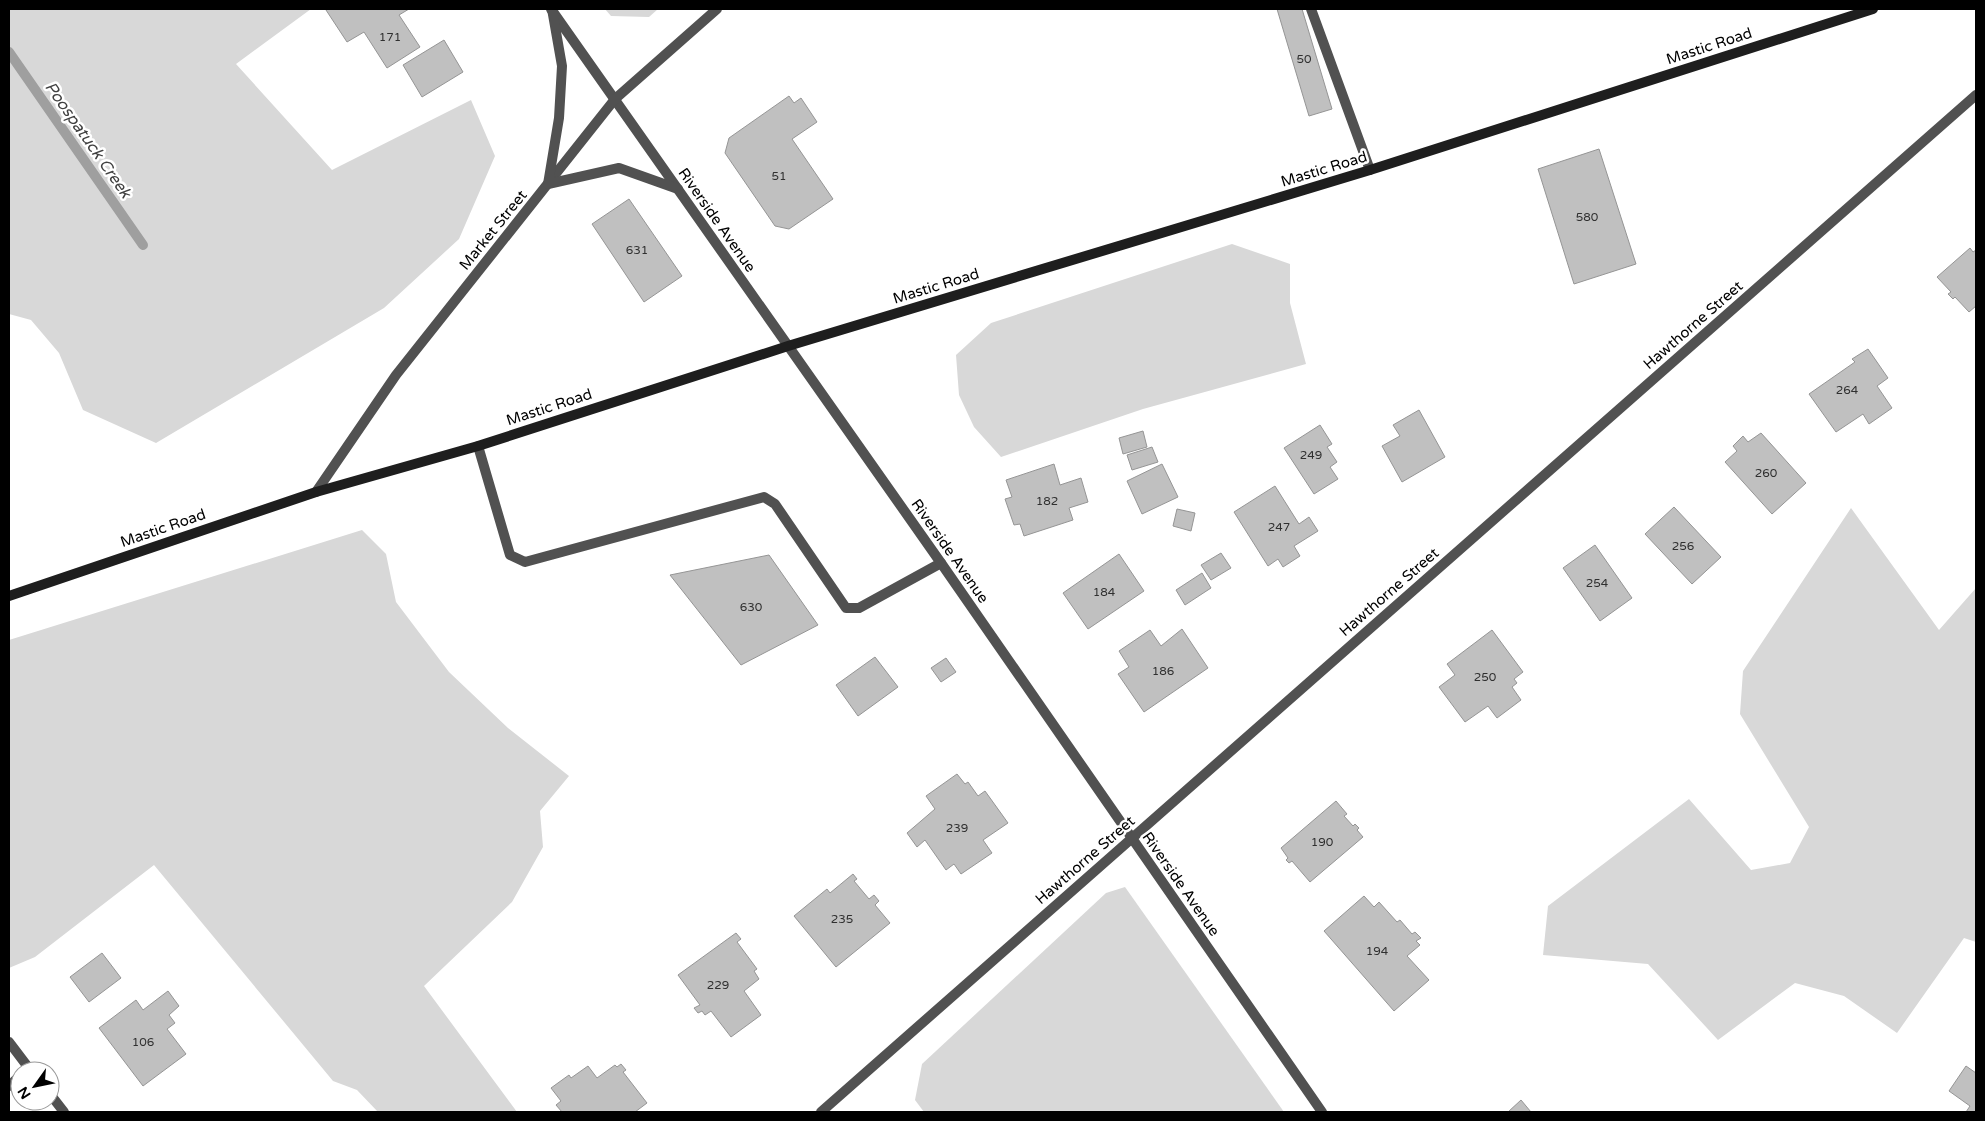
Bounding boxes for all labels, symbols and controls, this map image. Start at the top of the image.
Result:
street label: Mastic Road [1664,24,1754,68]
house number: 171 [379,30,401,44]
house number: 50 [1296,52,1312,66]
water label: Poospatuck Creek [40,78,136,203]
street label: Mastic Road [1279,147,1369,191]
street label: Riverside Avenue [674,164,760,276]
house number: 51 [771,169,787,183]
street label: Market Street [455,186,531,274]
house number: 580 [1576,210,1599,224]
house number: 631 [626,243,648,257]
street label: Mastic Road [891,264,981,308]
street label: Hawthorne Street [1640,277,1747,373]
house number: 264 [1836,383,1859,397]
street label: Mastic Road [504,385,594,429]
house number: 249 [1300,448,1322,462]
house number: 260 [1755,466,1778,480]
house number: 182 [1036,494,1058,508]
street label: Riverside Avenue [907,495,993,607]
street label: Mastic Road [118,505,208,551]
house number: 247 [1268,520,1290,534]
house number: 256 [1672,539,1694,553]
street label: Hawthorne Street [1336,544,1443,640]
house number: 254 [1586,576,1609,590]
house number: 184 [1093,585,1116,599]
house number: 630 [740,600,763,614]
house number: 186 [1152,664,1174,678]
house number: 250 [1474,670,1497,684]
street label: Hawthorne Street [1032,812,1139,908]
house number: 239 [946,821,968,835]
street label: Riverside Avenue [1138,828,1224,940]
house number: 190 [1311,835,1334,849]
house number: 235 [831,912,853,926]
house number: 194 [1366,944,1389,958]
house number: 229 [707,978,729,992]
house number: 106 [132,1035,154,1049]
north arrow [10,1061,60,1111]
text: N [14,1083,35,1102]

